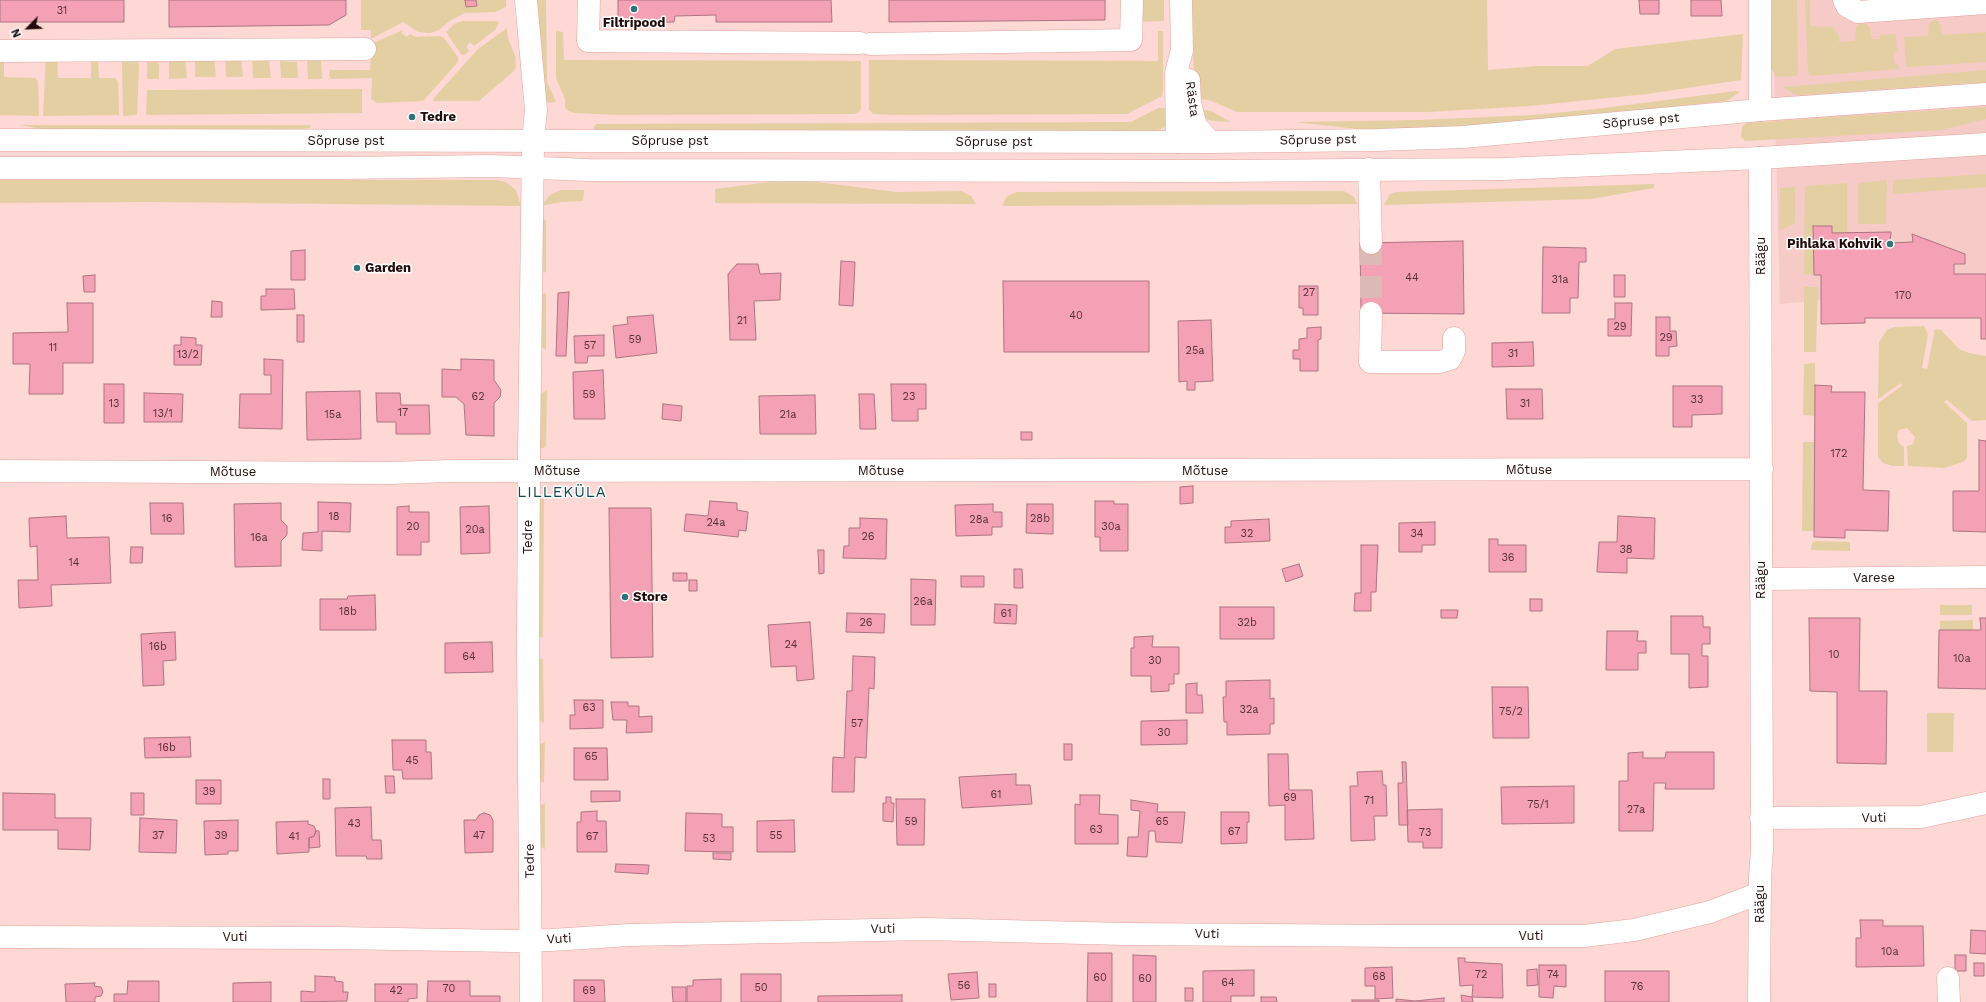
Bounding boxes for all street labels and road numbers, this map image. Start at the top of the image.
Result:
street label: Rästa [1182,80,1202,118]
street label: Sõpruse pst [1602,110,1680,132]
street label: Sõpruse pst [1279,132,1357,148]
street label: Sõpruse pst [308,133,384,149]
street label: Sõpruse pst [632,133,708,149]
street label: Sõpruse pst [956,134,1032,150]
street label: Räägu [1753,237,1769,275]
street label: Mõtuse [1506,462,1552,478]
street label: Mõtuse [534,463,580,479]
street label: Mõtuse [858,463,904,479]
street label: Mõtuse [1182,463,1228,479]
street label: Mõtuse [210,464,256,480]
street label: Tedre [520,520,536,554]
street label: Räägu [1753,561,1769,599]
street label: Varese [1853,570,1895,586]
street label: Vuti [1861,810,1887,826]
street label: Tedre [522,844,538,878]
street label: Räägu [1752,885,1768,923]
street label: Vuti [870,921,896,937]
street label: Vuti [1194,926,1220,942]
street label: Vuti [1519,928,1543,944]
street label: Vuti [223,929,247,945]
street label: Vuti [546,931,572,947]

